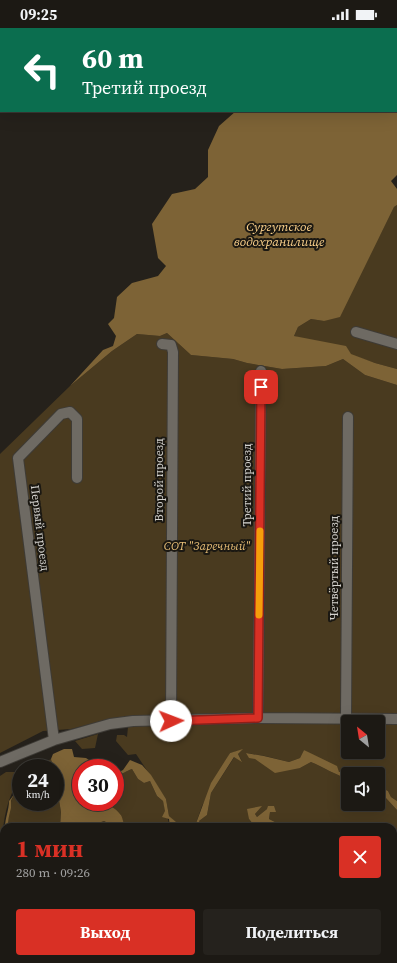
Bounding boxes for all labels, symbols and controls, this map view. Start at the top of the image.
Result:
text: 09:25 [20,4,57,25]
text: 60 m [82,39,144,77]
icon: left [16,44,68,96]
text: Третий проезд [82,75,207,100]
water label: Сургутское водохранилище [234,218,325,250]
pin [244,370,278,404]
icon: arrive [250,376,272,398]
street label: Второй проезд [151,438,167,522]
street label: Третий проезд [239,443,255,527]
street label: Первый проезд [27,484,53,572]
street label: Четвёртый проезд [326,515,342,620]
park label: СОТ "Заречный" [164,538,250,554]
position arrow [150,700,192,742]
north arrow [341,715,385,759]
map controls [341,715,385,811]
speed limit sign: 30 [72,759,124,811]
text: 24 [27,766,49,794]
button: sound [341,767,385,811]
text: km/h [26,788,50,801]
text: 1 мин [16,832,83,865]
button: close [339,836,381,878]
text: 280 m · 09:26 [16,864,90,881]
button: Выход [16,909,195,955]
button: Поделиться [203,909,381,955]

